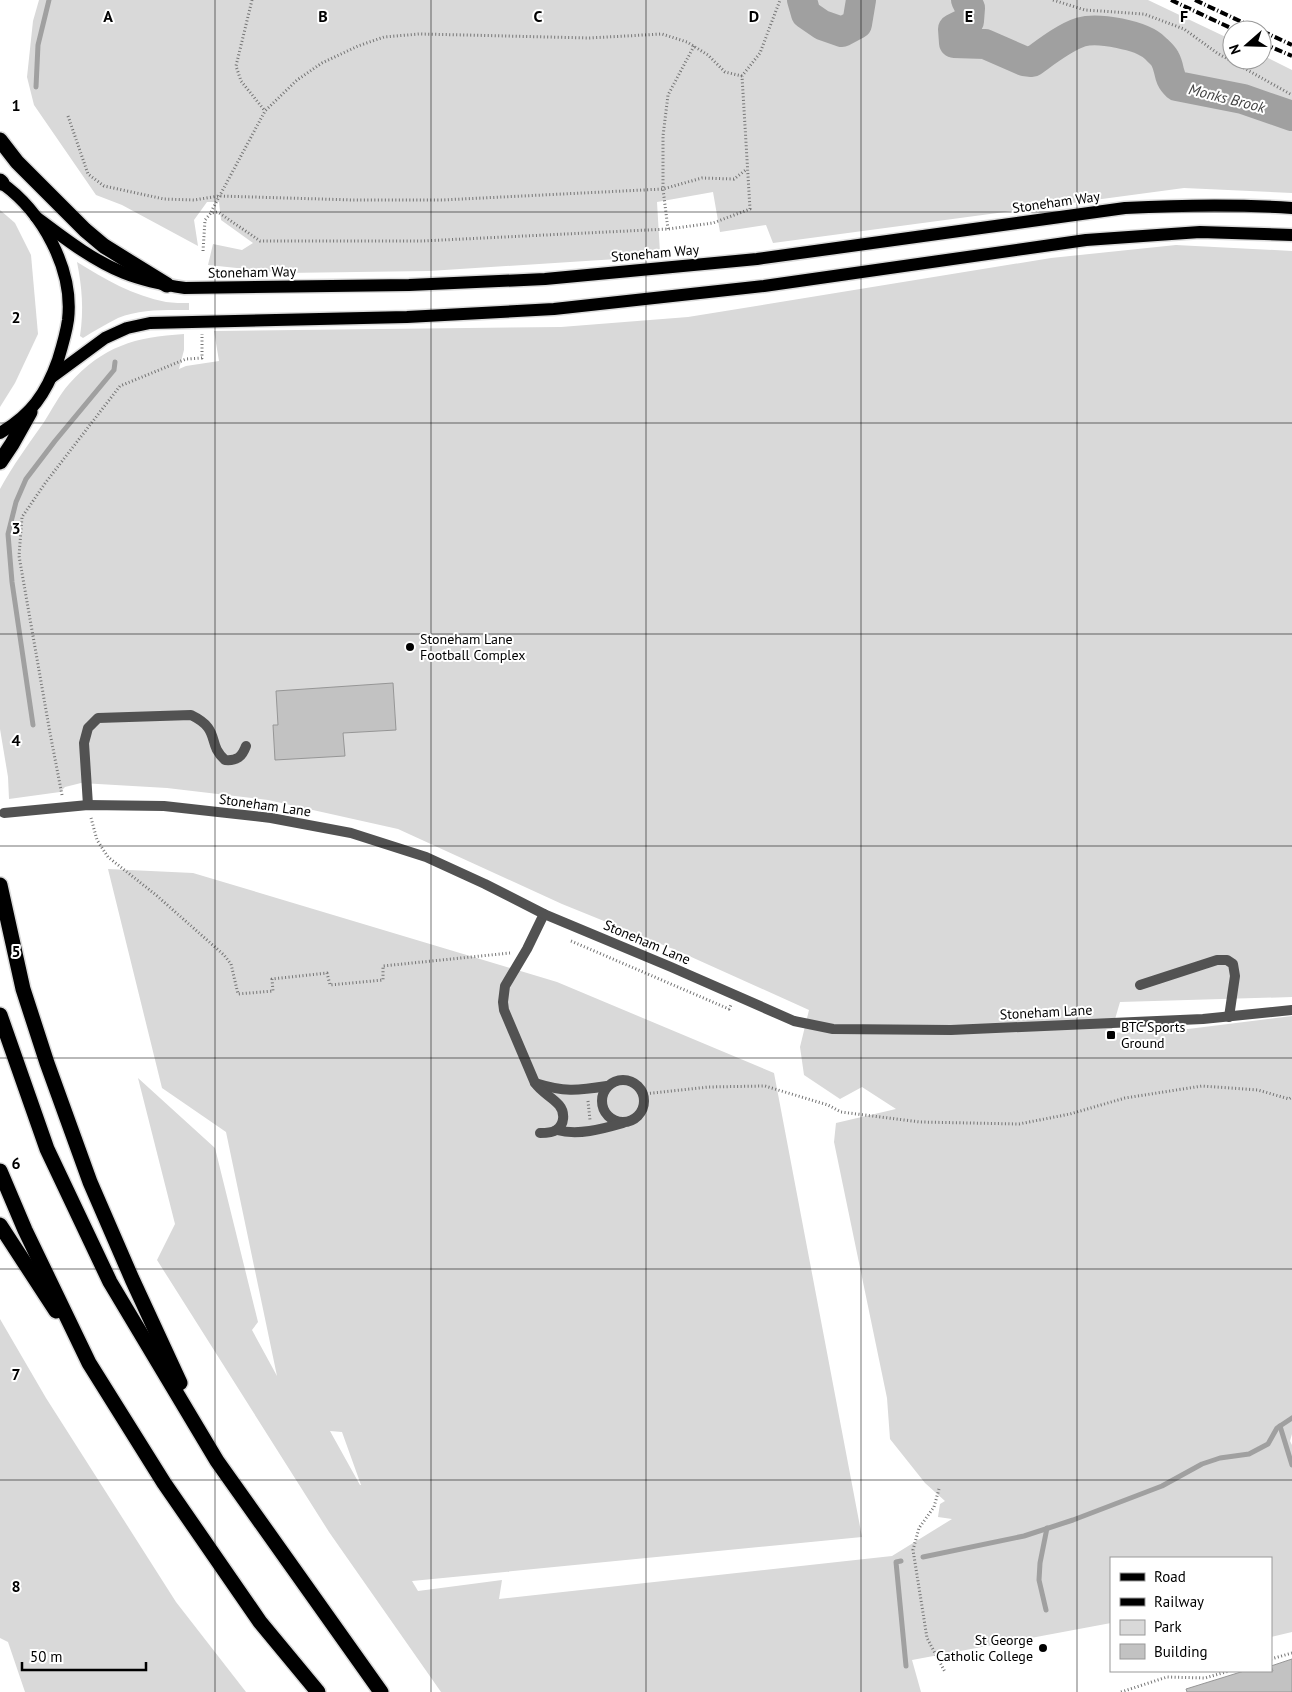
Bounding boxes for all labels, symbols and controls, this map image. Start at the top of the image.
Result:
text: A [103,6,113,26]
text: B [318,6,328,26]
text: C [534,6,543,26]
text: D [749,6,759,26]
text: E [965,6,973,26]
text: F [1180,6,1188,26]
north arrow [1222,20,1272,70]
text: N [1225,42,1245,57]
water label: Monks Brook [1187,79,1268,117]
text: 1 [11,95,21,115]
street label: Stoneham Way [1011,187,1101,217]
street label: Stoneham Way [610,240,700,266]
street label: Stoneham Way [208,262,297,282]
text: 2 [11,307,21,327]
text: 3 [11,518,21,538]
place label: Stoneham Lane Football Complex [420,630,525,664]
marker: Stoneham Lane Football Complex [404,641,416,653]
text: 4 [11,730,21,750]
street label: Stoneham Lane [218,790,312,820]
street label: Stoneham Lane [601,916,693,968]
text: 5 [11,941,21,961]
street label: Stoneham Lane [999,1001,1093,1023]
place label: BTC Sports Ground [1121,1018,1185,1052]
marker: BTC Sports Ground [1105,1029,1117,1041]
text: 6 [11,1153,21,1173]
text: 7 [11,1364,21,1384]
legend [1110,1557,1272,1672]
text: Road [1154,1567,1186,1586]
text: 8 [11,1576,21,1596]
text: Railway [1154,1592,1204,1611]
text: Park [1154,1617,1182,1636]
place label: St George Catholic College [936,1631,1033,1665]
scale bar [22,1640,146,1672]
marker: St George Catholic College [1037,1642,1049,1654]
text: Building [1154,1642,1208,1661]
text: 50 m [30,1647,63,1666]

